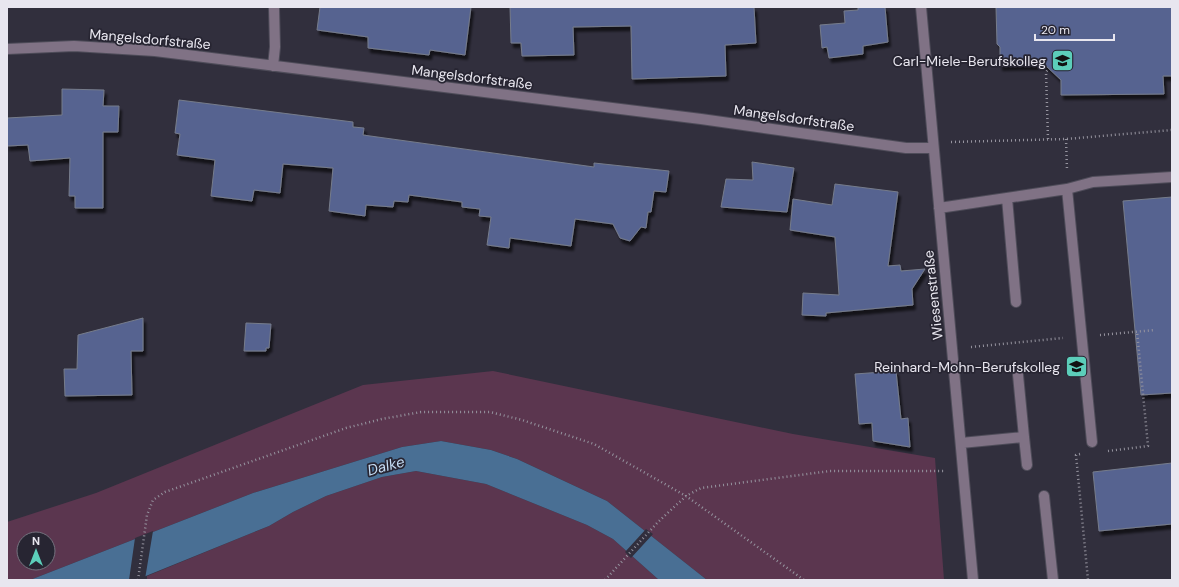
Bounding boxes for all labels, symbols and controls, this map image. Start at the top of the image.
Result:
scale bar [1035,16,1114,42]
text: 20 m [1041,22,1070,38]
street label: Mangelsdorfstraße [89,25,212,53]
school or university icon: Carl-Miele-Berufskolleg [1049,48,1075,74]
place label: Carl-Miele-Berufskolleg [893,52,1046,70]
street label: Mangelsdorfstraße [410,61,534,93]
street label: Mangelsdorfstraße [732,101,856,135]
street label: Wiesenstraße [919,249,947,341]
school or university icon: Reinhard-Mohn-Berufskolleg [1063,354,1089,380]
place label: Reinhard-Mohn-Berufskolleg [874,358,1060,376]
water label: Dalke [365,451,407,481]
north arrow [16,531,56,571]
text: N [32,534,40,548]

